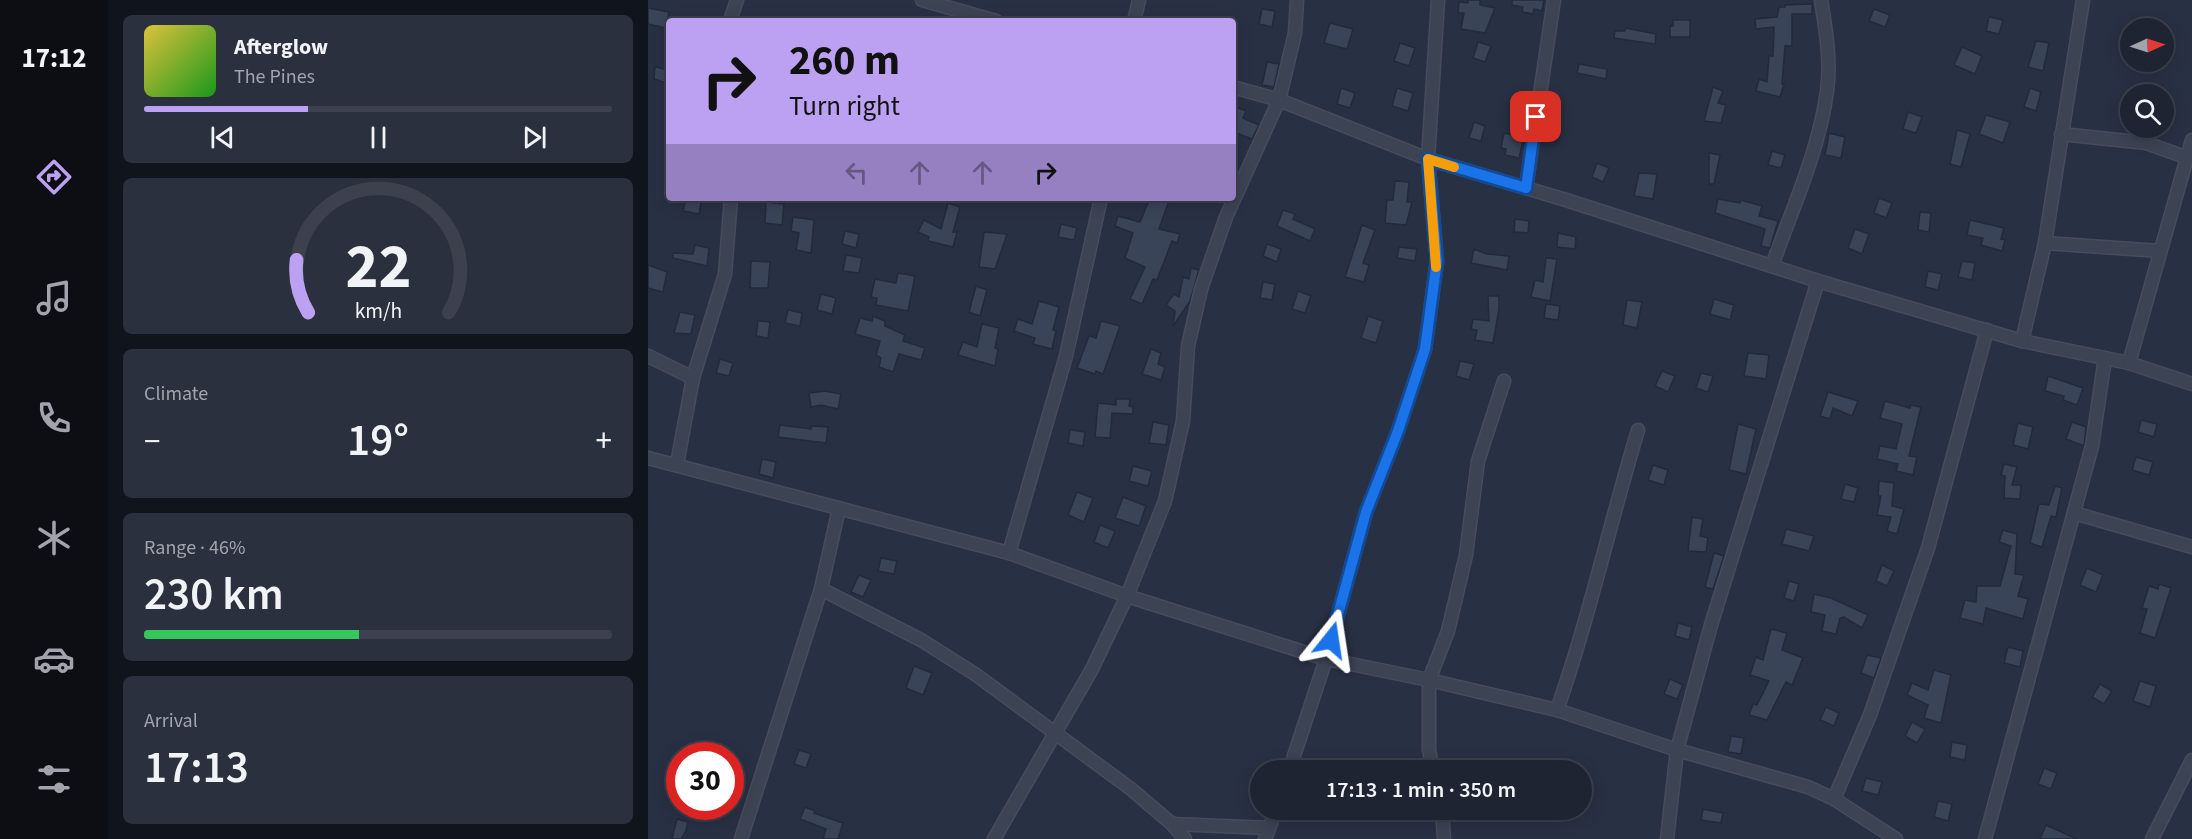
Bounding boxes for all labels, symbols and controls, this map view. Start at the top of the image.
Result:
north arrow [2120,18,2174,72]
map controls [2120,18,2174,138]
text: Afterglow [234,31,328,63]
text: 260 m [789,31,900,91]
text: 17:12 [21,39,87,78]
icon: right [690,42,768,120]
text: The Pines [234,63,315,91]
button: search [2120,84,2174,138]
text: Turn right [789,87,900,126]
pin [1510,91,1561,142]
icon: arrive [1519,100,1552,133]
icon: previous [206,121,239,154]
icon: pause [362,121,395,154]
icon: next [518,121,551,154]
icon: directions [33,156,75,198]
icon: left [840,156,873,189]
icon: ahead [903,156,936,189]
icon: ahead [966,156,999,189]
icon: right [1029,156,1062,189]
text: 22 [345,223,411,312]
icon: music [33,277,75,319]
text: km/h [354,297,402,328]
text: Climate [144,380,208,408]
icon: phone [33,397,75,439]
text: 19° [347,409,409,473]
text: − [144,418,160,465]
text: + [596,418,612,465]
icon: climate [33,517,75,559]
text: Range · 46% [144,534,245,562]
text: 230 km [144,563,284,627]
position arrow [1299,608,1363,672]
icon: car [33,638,75,680]
text: Arrival [144,707,198,735]
text: 17:13 [144,736,249,800]
speed limit sign: 30 [666,742,744,820]
icon: filters [33,758,75,800]
text: 17:13 · 1 min · 350 m [1326,774,1516,806]

